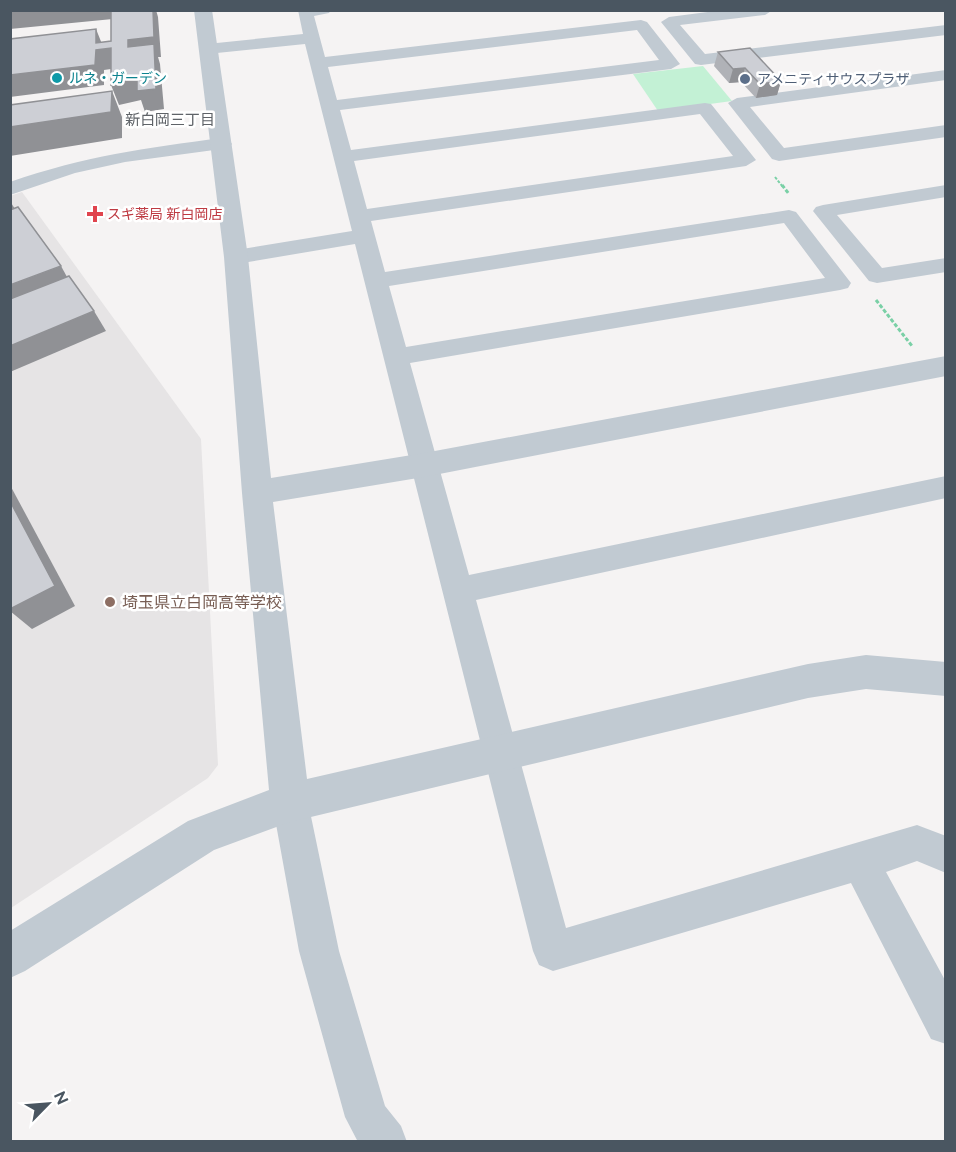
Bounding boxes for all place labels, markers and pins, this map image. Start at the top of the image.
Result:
place label: ルネ・ガーデン [69,70,167,86]
marker: ルネ・ガーデン [50,71,64,85]
place label: アメニティサウスプラザ [757,71,909,87]
marker: アメニティサウスプラザ [738,72,752,86]
place label: スギ薬局 新白岡店 [107,206,223,222]
marker: スギ薬局 新白岡店 [88,207,102,221]
place label: 埼玉県立白岡高等学校 [122,593,282,612]
marker: 埼玉県立白岡高等学校 [103,595,117,609]

